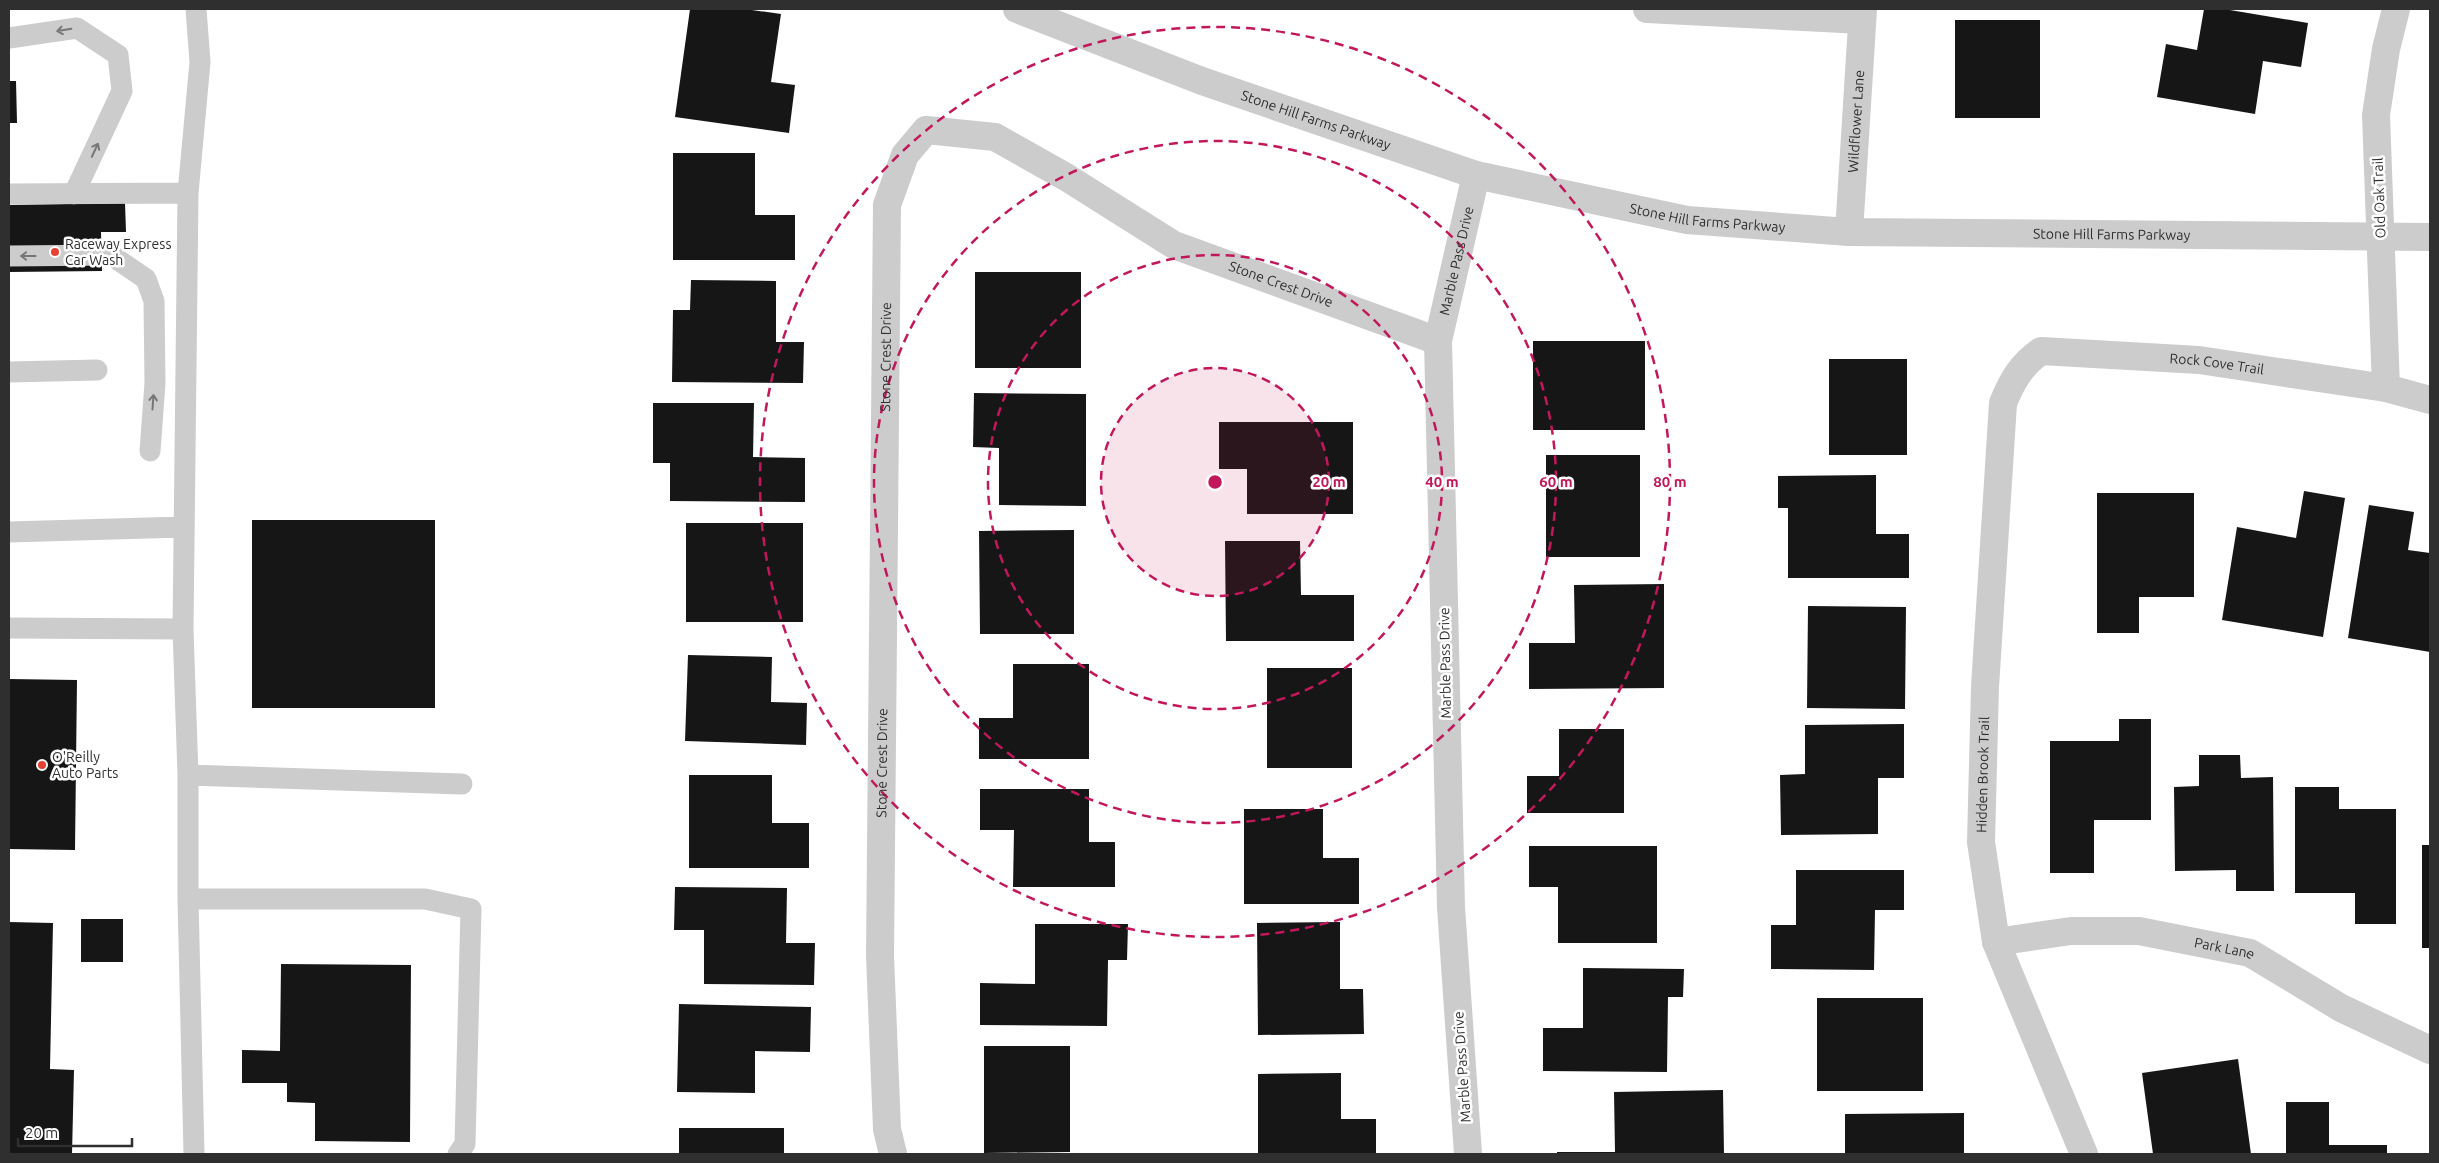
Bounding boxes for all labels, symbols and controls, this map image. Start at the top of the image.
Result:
one-way arrow [57,26,73,36]
street label: Wildflower Lane [1845,69,1867,173]
street label: Stone Hill Farms Parkway [1239,87,1393,153]
one-way arrow [90,142,100,157]
street label: Old Oak Trail [2370,157,2388,239]
street label: Stone Hill Farms Parkway [1628,200,1786,235]
street label: Marble Pass Drive [1436,205,1477,317]
street label: Stone Hill Farms Parkway [2033,226,2190,243]
place label: Raceway Express Car Wash [65,236,172,268]
marker: Raceway Express Car Wash [49,246,61,258]
one-way arrow [20,251,36,261]
street label: Stone Crest Drive [1227,258,1335,310]
street label: Stone Crest Drive [877,302,894,412]
street label: Rock Cove Trail [2169,350,2265,378]
one-way arrow [149,394,158,410]
centre of rings [1206,473,1224,491]
text: 20 m [1312,473,1346,490]
text: 40 m [1425,473,1459,490]
text: 60 m [1539,473,1573,490]
text: 80 m [1653,473,1687,490]
street label: Marble Pass Drive [1436,607,1454,719]
street label: Stone Crest Drive [873,708,890,818]
street label: Hidden Brook Trail [1973,716,1992,833]
place label: O'Reilly Auto Parts [52,749,118,781]
marker: O'Reilly Auto Parts [36,759,48,771]
street label: Park Lane [2193,934,2258,962]
street label: Marble Pass Drive [1450,1011,1474,1123]
scale bar [18,1116,131,1148]
text: 20 m [25,1124,58,1141]

